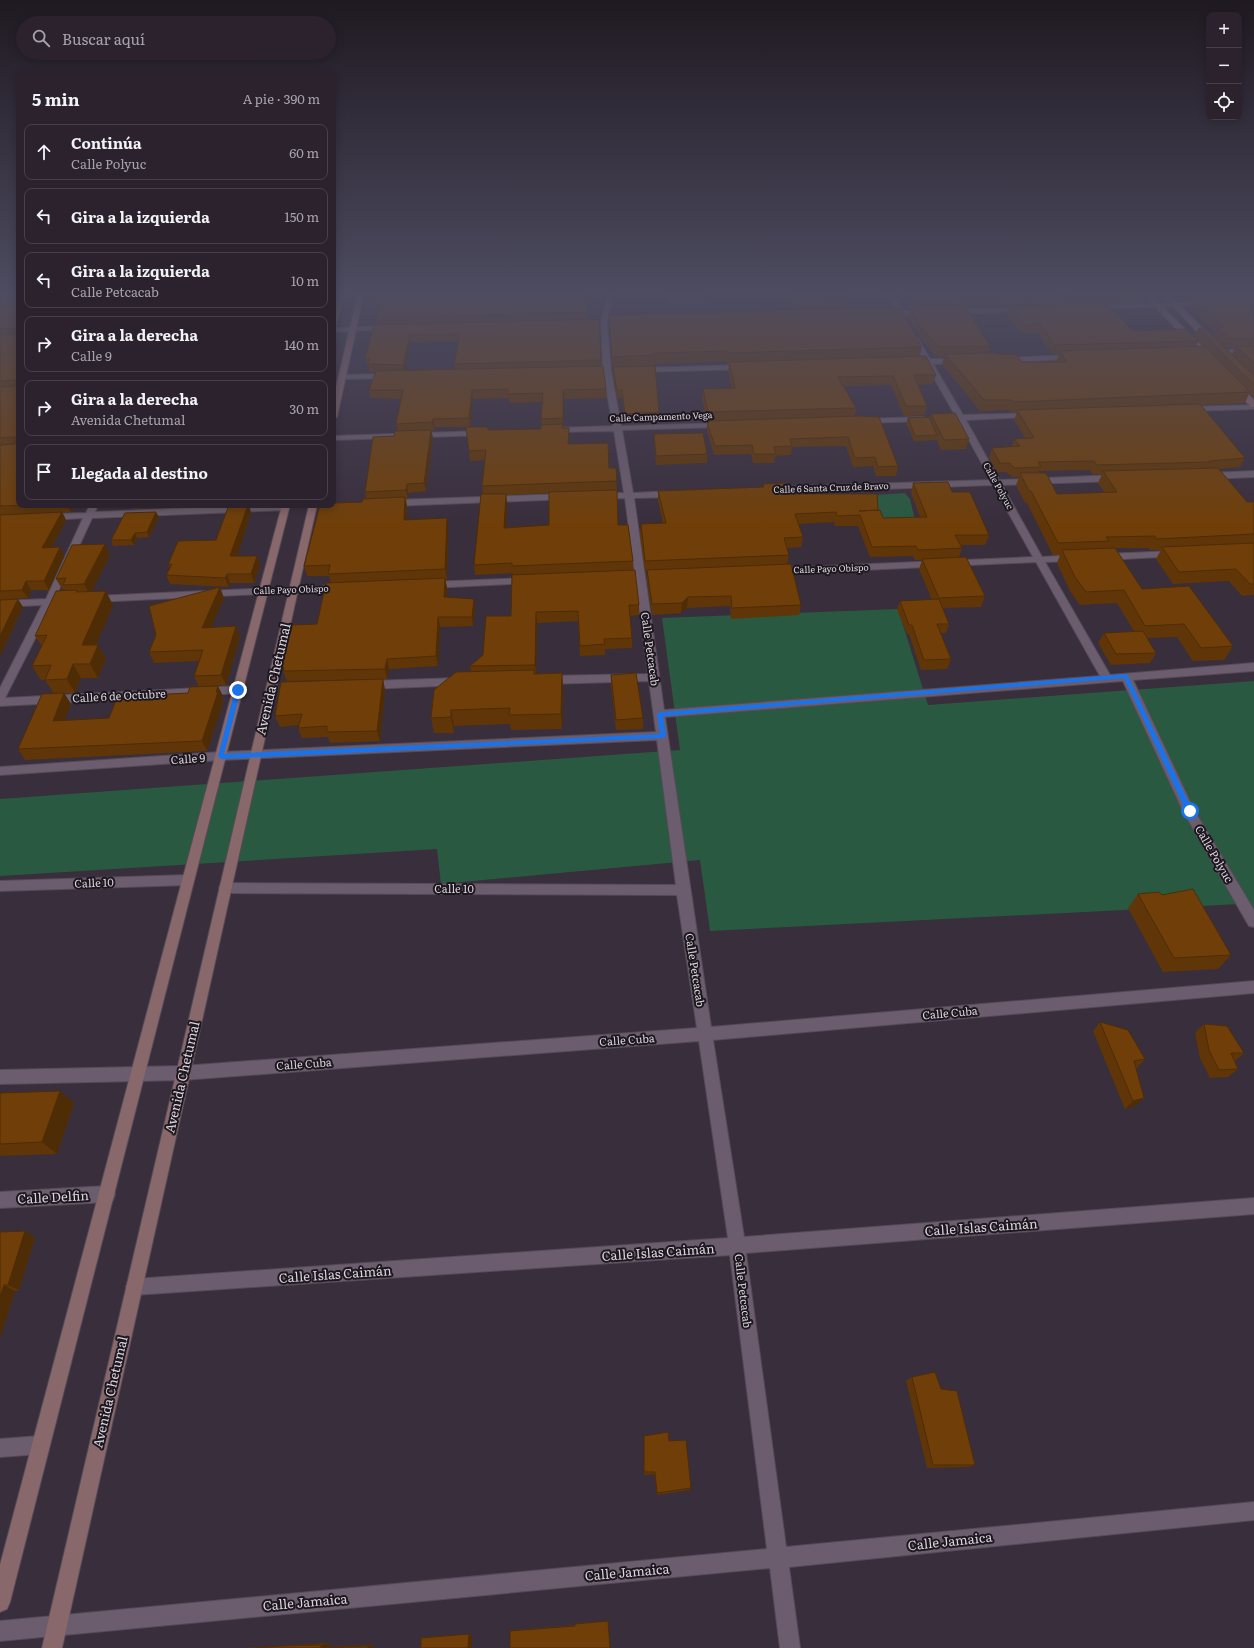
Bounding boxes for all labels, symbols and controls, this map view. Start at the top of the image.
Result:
map controls [1206,12,1242,120]
button: + [1206,12,1242,48]
search box [16,16,336,60]
icon: search [30,27,52,49]
text: Buscar aquí [62,27,145,50]
button: − [1206,48,1242,84]
button: locate [1206,84,1242,120]
text: 5 min [32,86,80,111]
text: A pie · 390 m [243,89,320,108]
text: Continúa [71,131,142,154]
icon: ahead [33,141,55,163]
text: 60 m [289,143,319,162]
text: Calle Polyuc [71,154,146,173]
icon: left [33,205,55,227]
text: Gira a la izquierda [71,205,210,228]
text: 150 m [284,207,319,226]
text: Gira a la izquierda [71,259,210,282]
icon: left [33,269,55,291]
text: 10 m [291,271,319,290]
text: Calle Petcacab [71,282,159,301]
text: Gira a la derecha [71,323,198,346]
icon: right [33,333,55,355]
text: 140 m [284,335,319,354]
text: Calle 9 [71,346,112,365]
text: Gira a la derecha [71,387,198,410]
icon: right [33,397,55,419]
text: 30 m [289,399,319,418]
street label: Calle Campamento Vega [609,407,713,425]
text: Avenida Chetumal [71,410,185,429]
street label: Calle Polyuc [980,459,1018,512]
icon: arrive [33,461,55,483]
text: Llegada al destino [71,461,208,484]
street label: Calle 6 Santa Cruz de Bravo [773,478,889,496]
street label: Calle Payo Obispo [793,560,869,576]
street label: Calle Payo Obispo [253,581,329,597]
street label: Calle Petcacab [638,611,664,687]
street label: Avenida Chetumal [250,620,295,737]
route end [229,681,247,699]
street label: Calle 6 de Octubre [72,685,166,705]
street label: Calle 9 [170,749,206,767]
route start [1181,802,1199,820]
street label: Calle Polyuc [1192,822,1238,886]
street label: Calle 10 [74,873,114,891]
street label: Calle 10 [434,880,474,896]
street label: Calle Petcacab [682,932,710,1008]
street label: Calle Cuba [922,1002,978,1022]
street label: Avenida Chetumal [159,1018,204,1135]
street label: Calle Cuba [599,1029,655,1049]
street label: Calle Cuba [276,1053,332,1073]
street label: Calle Delfin [17,1185,90,1208]
street label: Calle Islas Caimán [924,1213,1038,1240]
street label: Calle Islas Caimán [601,1238,715,1265]
street label: Calle Petcacab [732,1253,757,1329]
street label: Calle Islas Caimán [278,1260,392,1287]
street label: Avenida Chetumal [87,1333,132,1450]
street label: Calle Jamaica [907,1527,993,1554]
street label: Calle Jamaica [584,1558,670,1585]
street label: Calle Jamaica [262,1588,348,1615]

